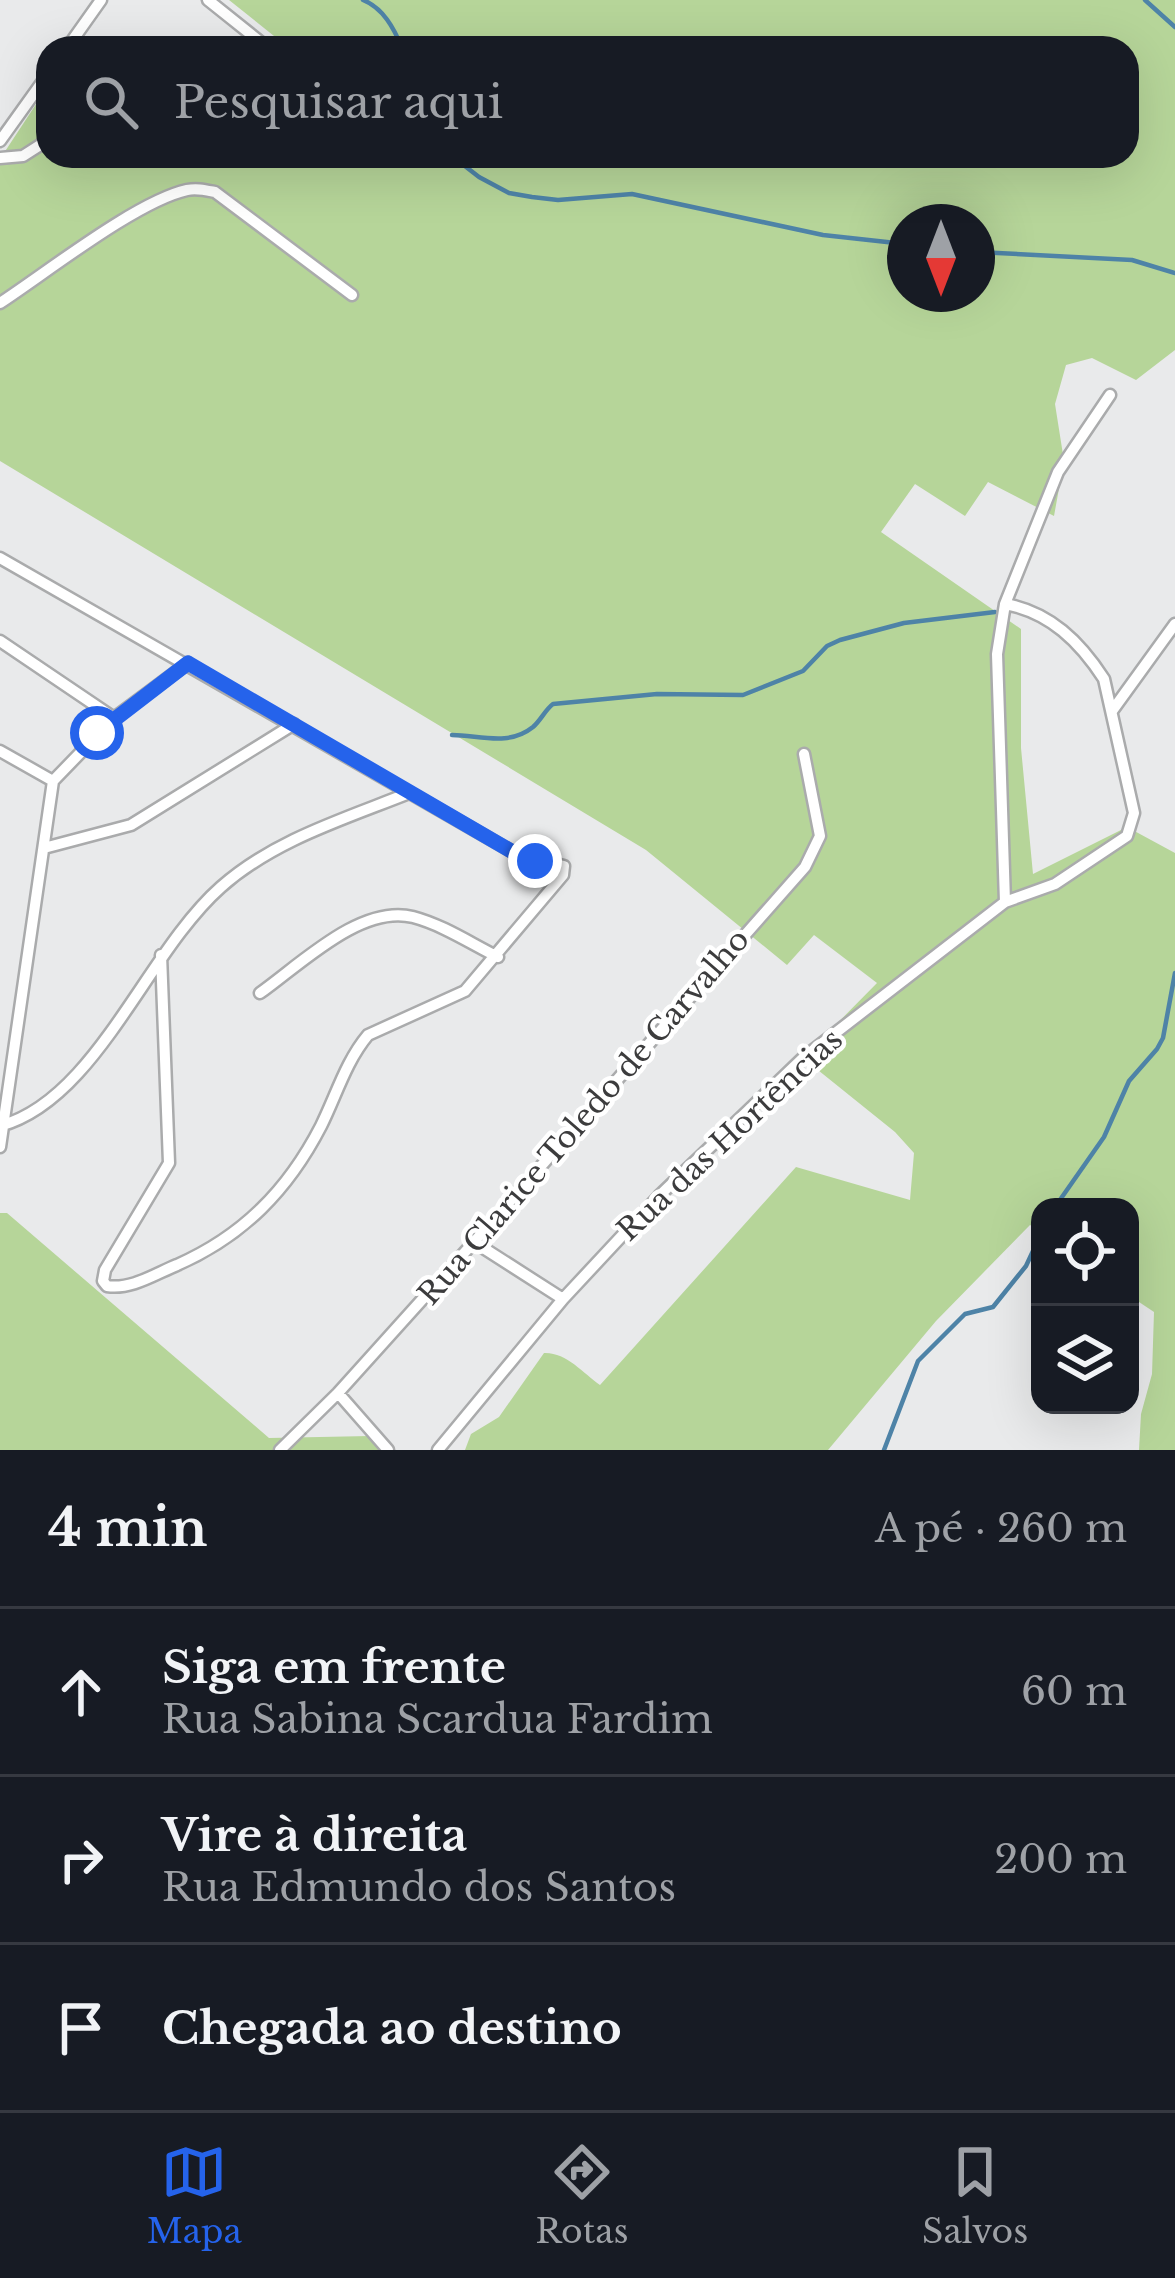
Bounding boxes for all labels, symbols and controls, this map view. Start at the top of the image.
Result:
search box [36,36,1139,168]
icon: search [78,69,144,135]
text: Pesquisar aqui [174,74,503,130]
north arrow [887,204,995,312]
route start [70,706,124,760]
route end [508,834,562,888]
street label: Rua Clarice Toledo de Carvalho [410,921,757,1312]
street label: Rua das Hortências [609,1021,850,1249]
map controls [1031,1198,1139,1414]
button: locate [1031,1198,1139,1306]
button: layers [1031,1306,1139,1414]
text: 4 min [48,1497,207,1560]
text: A pé · 260 m [875,1504,1127,1553]
text: Siga em frente [162,1639,506,1695]
icon: ahead [48,1659,114,1725]
text: 60 m [1021,1667,1127,1716]
text: Rua Sabina Scardua Fardim [162,1695,713,1744]
text: Vire à direita [162,1807,467,1863]
icon: right [48,1827,114,1893]
text: 200 m [994,1835,1127,1884]
text: Rua Edmundo dos Santos [162,1863,676,1912]
icon: arrive [48,1995,114,2061]
text: Chegada ao destino [162,2000,622,2056]
tab: Mapa [147,2139,242,2252]
tab: Rotas [535,2139,628,2252]
tab: Salvos [922,2139,1028,2252]

